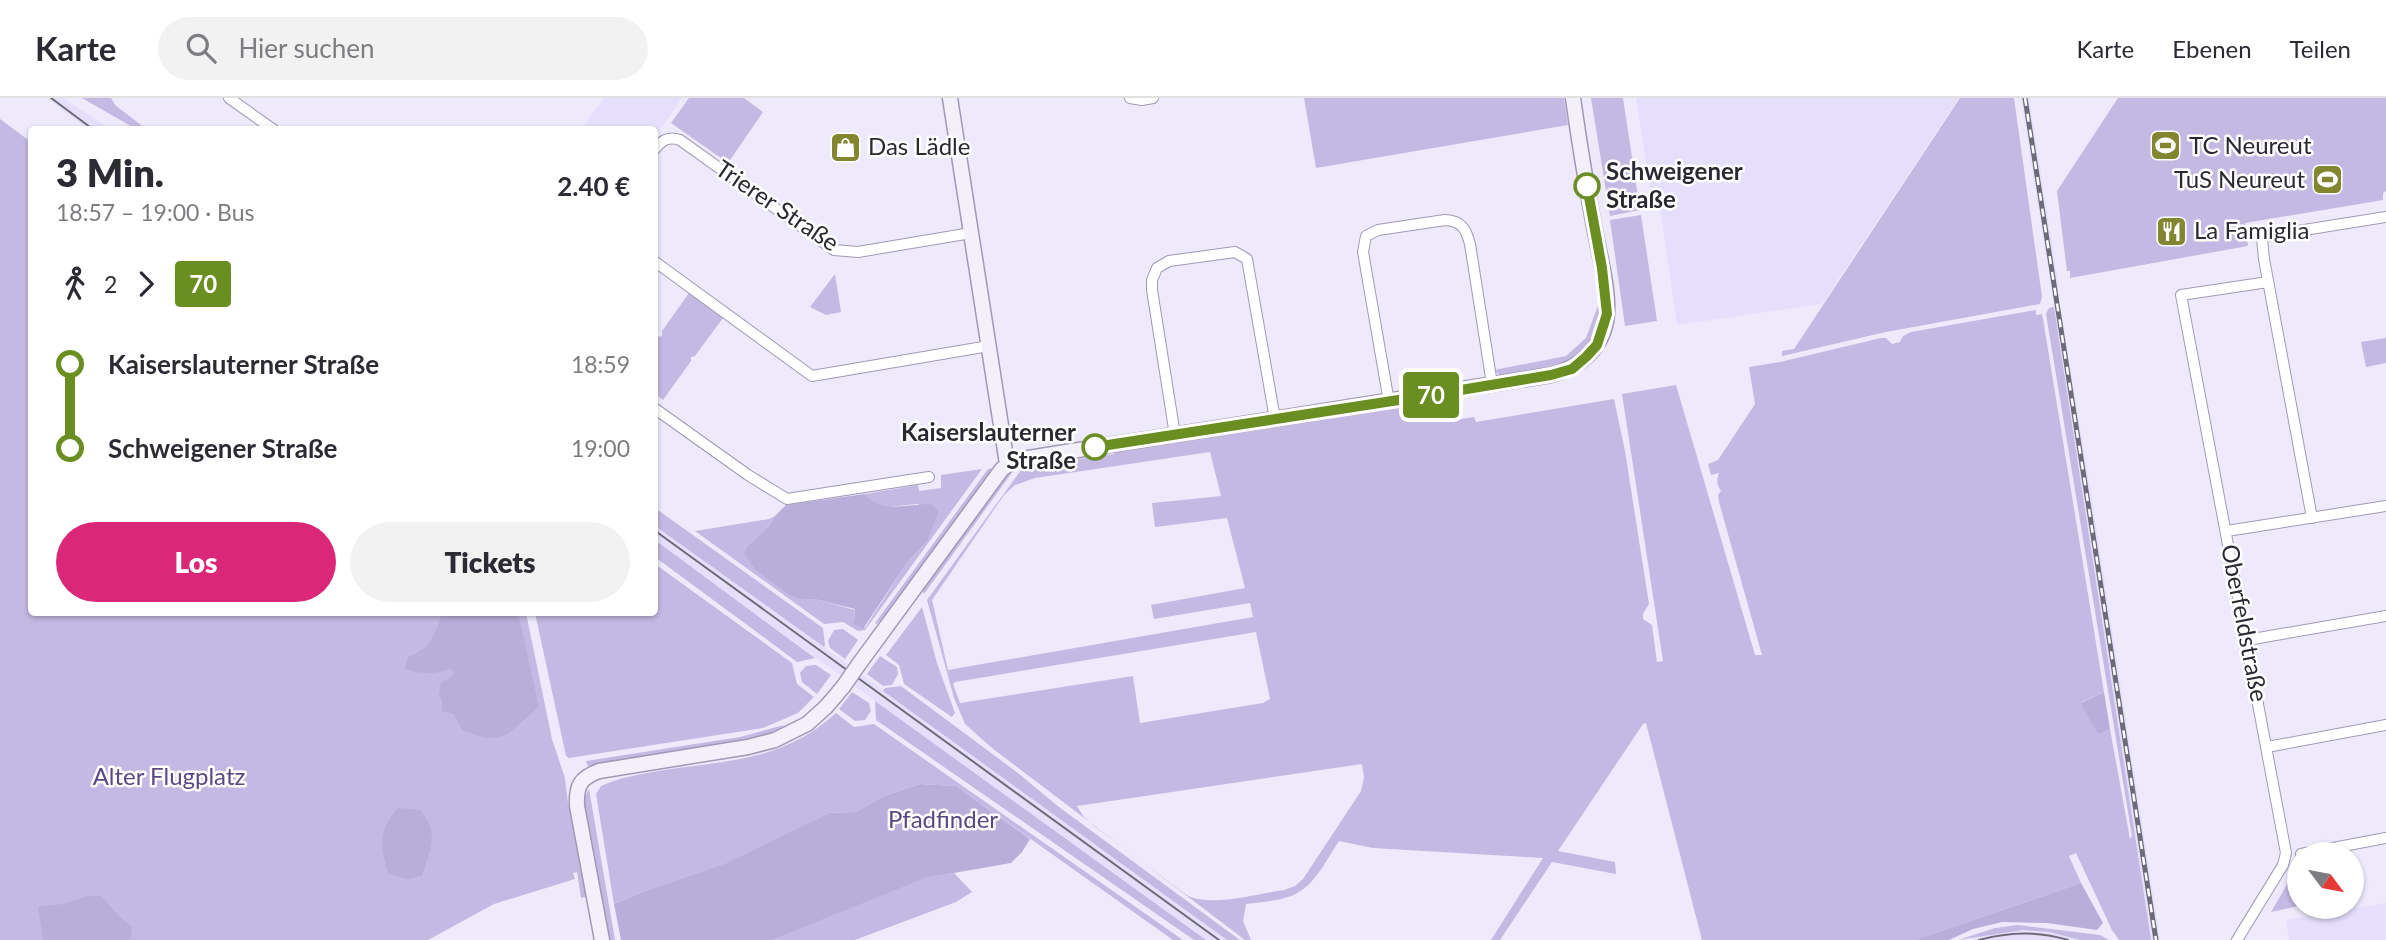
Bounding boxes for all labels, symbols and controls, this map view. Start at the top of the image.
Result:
search box [158,17,648,80]
text: Karte [35,28,116,68]
icon: search [182,29,220,67]
text: Hier suchen [238,32,375,64]
text: Karte [2077,34,2134,63]
text: Ebenen [2172,34,2252,63]
text: Teilen [2290,34,2351,63]
sports icon: TC Neureut [2149,129,2183,163]
shop icon: Das Lädle [828,130,862,164]
place label: TC Neureut [2189,130,2312,159]
place label: Das Lädle [868,131,970,160]
text: 3 Min. [56,149,164,195]
street label: Trierer Straße [711,153,845,257]
place label: Schweigener Straße [1606,156,1743,213]
sports icon: TuS Neureut [2311,163,2345,197]
place label: TuS Neureut [2174,164,2305,193]
text: 2.40 € [557,170,630,202]
marker: Schweigener Straße [1574,173,1600,199]
text: 18:57 – 19:00 · Bus [56,198,255,226]
restaurant icon: La Famiglia [2154,214,2188,248]
place label: La Famiglia [2194,215,2310,244]
icon: walk [56,265,94,303]
icon: forward [127,265,165,303]
text: 70 [189,269,217,298]
text: 2 [104,270,117,298]
text: Kaiserslauterner Straße [108,348,379,380]
text: 18:59 [571,350,630,378]
line badge: 70 [1400,372,1462,418]
text: 70 [1417,380,1445,409]
place label: Kaiserslauterner Straße [901,417,1076,474]
text: Schweigener Straße [108,432,337,464]
text: 19:00 [571,434,630,462]
marker: Kaiserslauterner Straße [1082,434,1108,460]
button: Los [56,522,336,602]
button: Tickets [350,522,630,602]
street label: Oberfeldstraße [2216,542,2275,704]
park label: Alter Flugplatz [93,761,245,790]
park label: Pfadfinder [888,804,998,833]
north arrow [2287,842,2364,919]
map controls [2287,842,2364,919]

